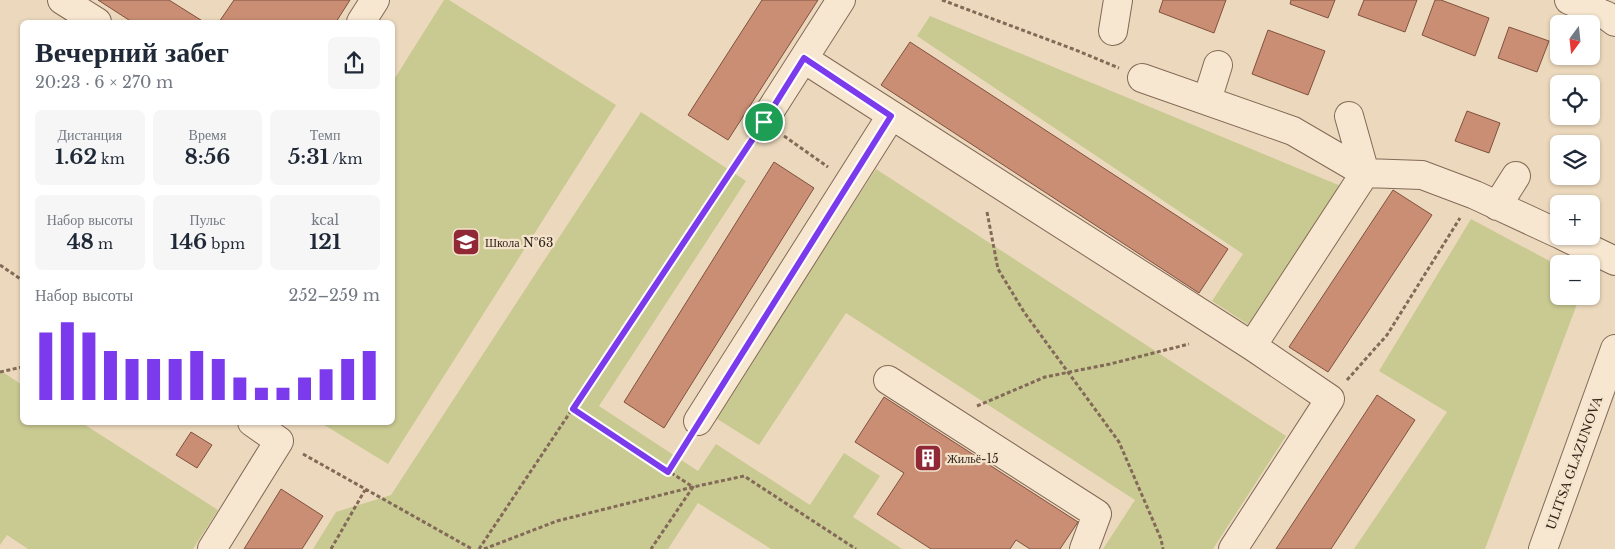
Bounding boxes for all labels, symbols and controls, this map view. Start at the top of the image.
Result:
north arrow [1550,15,1600,65]
map controls [1550,15,1600,305]
text: Вечерний забег [35,35,229,70]
button: share [328,37,380,89]
text: 20:23 · 6 × 270 m [35,72,173,92]
button: locate [1550,75,1600,125]
pin [743,101,785,143]
icon: arrive [750,108,778,136]
text: Дистанция [57,126,122,144]
text: Время [189,126,226,144]
text: Темп [310,126,340,144]
button: layers [1550,135,1600,185]
text: 1.62 [55,144,97,170]
text: 8:56 [185,144,230,170]
text: 5:31 [288,144,329,170]
text: km [97,150,125,168]
text: /km [329,150,362,168]
button: + [1550,195,1600,245]
text: Набор высоты [47,211,133,229]
text: Пульс [189,211,226,229]
text: kcal [311,211,339,229]
school or university icon: Школа №63 [451,227,481,257]
text: 48 [67,229,94,255]
text: 146 [170,229,207,255]
text: 121 [309,229,341,255]
text: m [94,235,113,253]
text: bpm [207,235,245,253]
place label: Школа №63 [485,235,553,250]
button: − [1550,255,1600,305]
text: Набор высоты [35,285,133,305]
text: 252–259 m [289,285,380,305]
street label: ULITSA GLAZUNOVA [1543,394,1605,532]
building icon: Жильё-15 [913,443,943,473]
place label: Жильё-15 [947,451,999,466]

